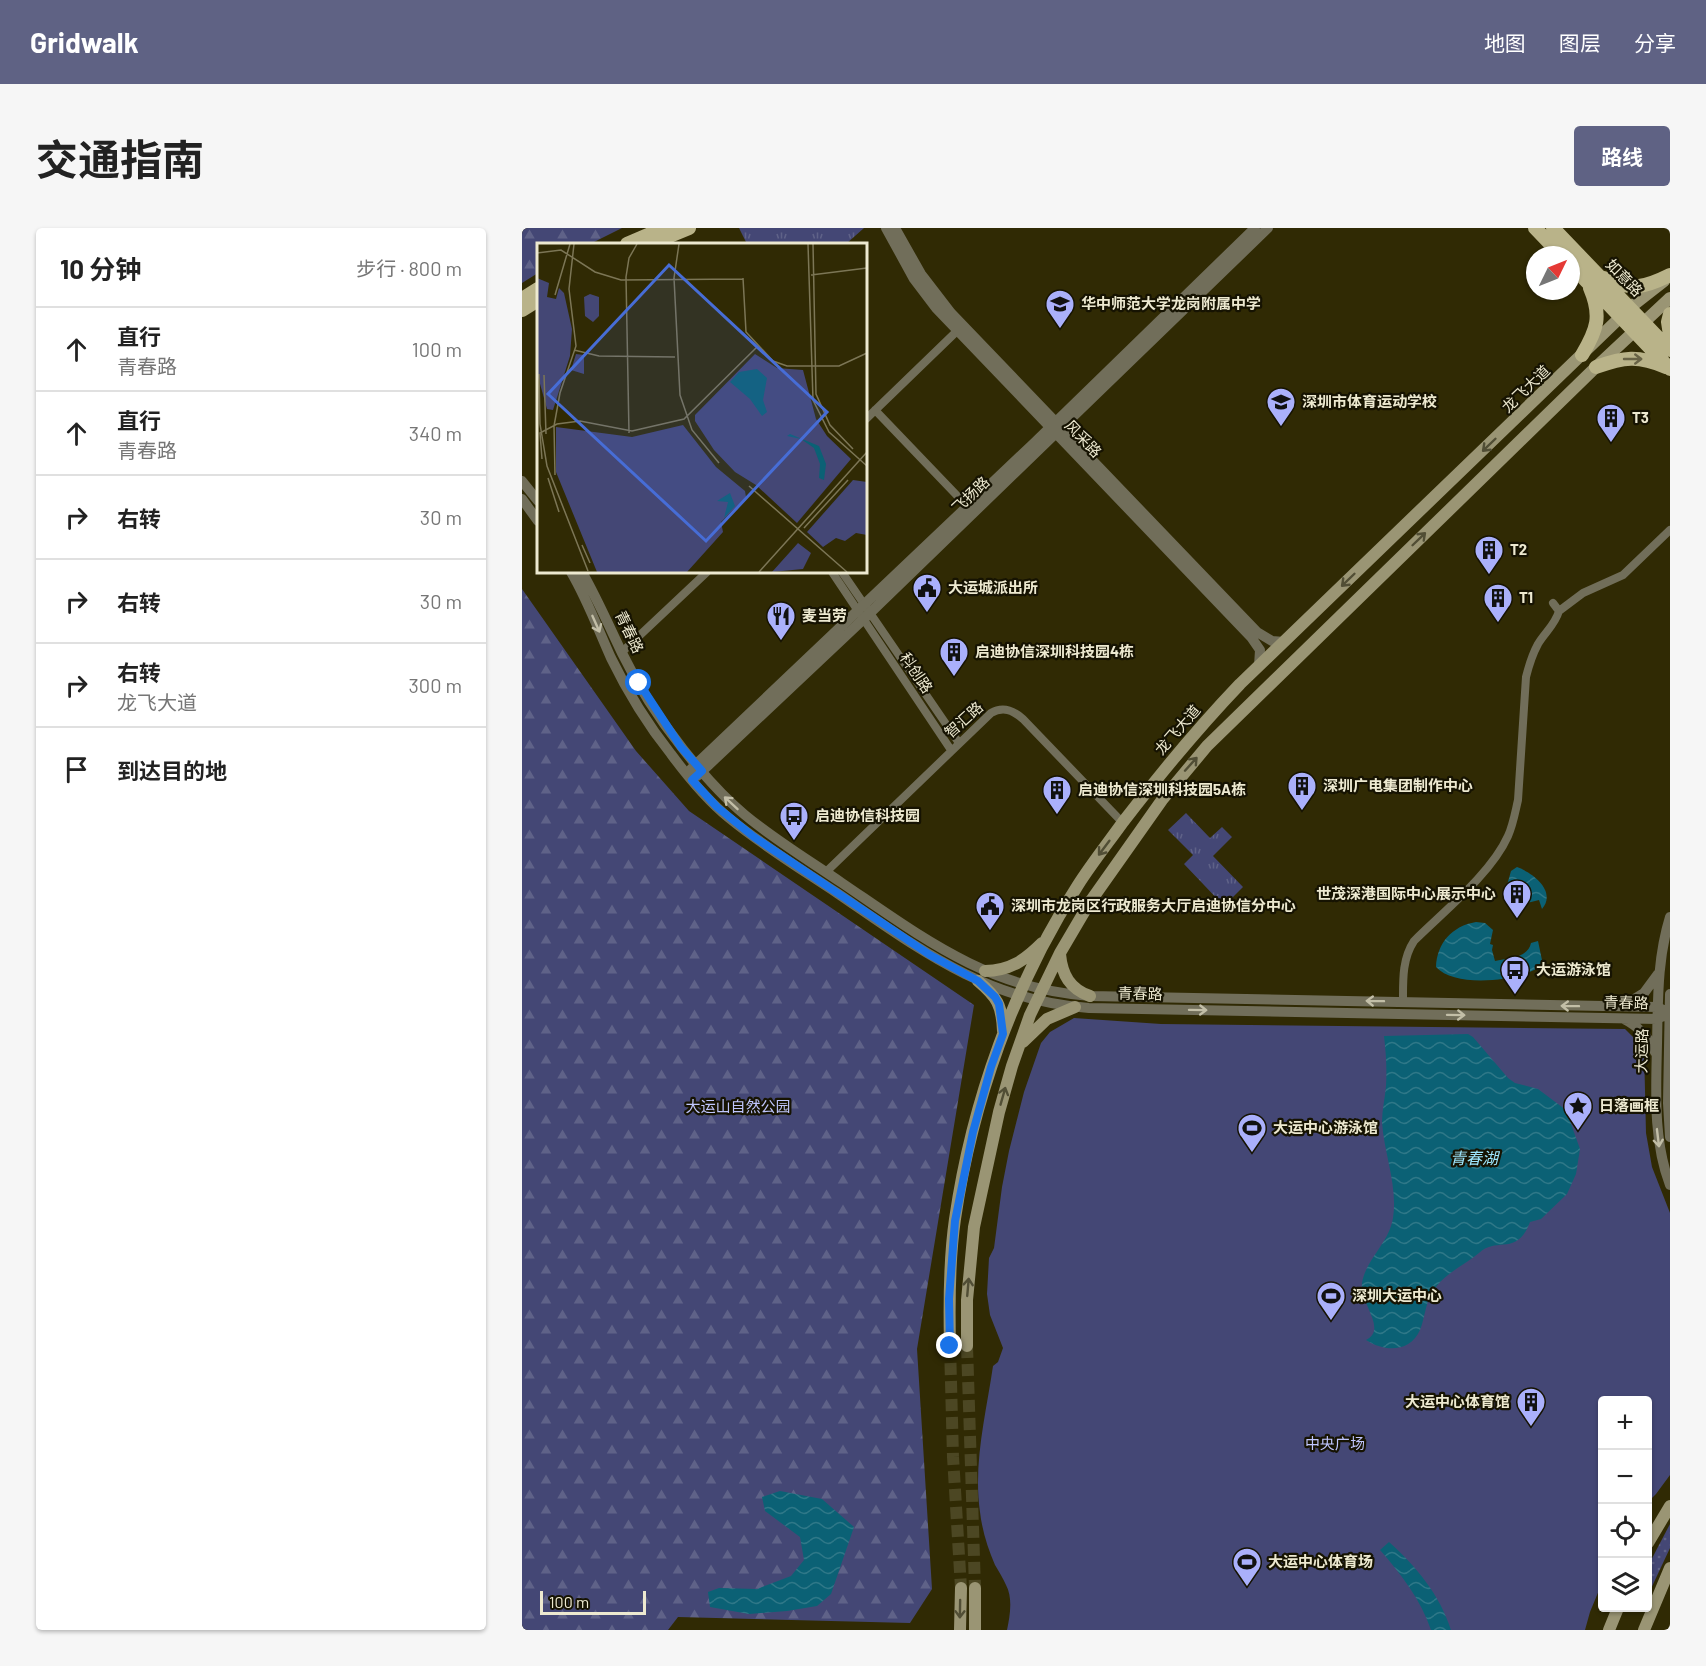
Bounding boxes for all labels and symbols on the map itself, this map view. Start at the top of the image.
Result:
inset map [537,243,867,573]
north arrow [1526,246,1580,300]
street label: 如意路 [1603,255,1647,300]
school or university icon: 华中师范大学龙岗附属中学 [1044,288,1076,330]
place label: 华中师范大学龙岗附属中学 [1081,294,1261,312]
one-way arrow [1623,353,1643,365]
street label: 龙飞大道 [1497,361,1553,416]
school or university icon: 深圳市体育运动学校 [1265,386,1297,428]
place label: 深圳市体育运动学校 [1302,392,1437,410]
building icon: T3 [1595,402,1627,444]
place label: T3 [1632,408,1649,426]
street label: 风采路 [1062,416,1106,461]
one-way arrow [1481,437,1496,452]
street label: 飞扬路 [948,472,993,516]
one-way arrow [1412,531,1427,546]
building icon: T2 [1473,534,1505,576]
place label: T2 [1510,540,1527,558]
public building icon: 大运城派出所 [911,572,943,614]
one-way arrow [1341,573,1356,587]
place label: 大运城派出所 [948,578,1038,596]
building icon: T1 [1482,582,1514,624]
place label: T1 [1519,588,1533,606]
restaurant icon: 麦当劳 [765,600,797,642]
place label: 麦当劳 [802,606,847,624]
street label: 青春路 [612,607,648,656]
one-way arrow [591,615,603,633]
building icon: 启迪协信深圳科技园4栋 [938,636,970,678]
place label: 启迪协信深圳科技园4栋 [975,642,1134,660]
street label: 科创路 [897,649,937,696]
route start [625,669,651,695]
street label: 智汇路 [941,698,986,741]
street label: 龙飞大道 [1151,701,1204,758]
one-way arrow [1184,757,1198,772]
building icon: 深圳广电集团制作中心 [1286,770,1318,812]
building icon: 启迪协信深圳科技园5A栋 [1041,774,1073,816]
place label: 深圳广电集团制作中心 [1323,776,1473,794]
place label: 启迪协信深圳科技园5A栋 [1078,780,1246,798]
one-way arrow [724,795,739,810]
bus stop icon: 启迪协信科技园 [778,800,810,842]
place label: 启迪协信科技园 [815,806,920,824]
one-way arrow [1098,839,1111,855]
building icon: 世茂深港国际中心展示中心 [1501,878,1533,920]
place label: 世茂深港国际中心展示中心 [1316,884,1496,902]
public building icon: 深圳市龙岗区行政服务大厅启迪协信分中心 [974,890,1006,932]
place label: 深圳市龙岗区行政服务大厅启迪协信分中心 [1011,896,1296,914]
bus stop icon: 大运游泳馆 [1499,954,1531,996]
place label: 大运游泳馆 [1536,960,1611,978]
street label: 青春路 [1117,984,1163,1002]
street label: 青春路 [1603,993,1649,1011]
one-way arrow [1366,996,1386,1007]
one-way arrow [1561,1000,1581,1011]
one-way arrow [1187,1004,1207,1016]
one-way arrow [1445,1009,1465,1021]
street label: 大运路 [1632,1028,1650,1074]
one-way arrow [998,1087,1010,1106]
place icon: 日落画框 [1562,1090,1594,1132]
place label: 日落画框 [1599,1096,1659,1114]
park label: 大运山自然公园 [685,1097,791,1115]
sports icon: 大运中心游泳馆 [1236,1112,1268,1154]
place label: 大运中心游泳馆 [1273,1118,1378,1136]
one-way arrow [1653,1128,1664,1147]
water label: 青春湖 [1450,1148,1501,1167]
one-way arrow [963,1278,974,1298]
sports icon: 深圳大运中心 [1315,1280,1347,1322]
place label: 深圳大运中心 [1352,1286,1442,1304]
route end [936,1332,962,1358]
building icon: 大运中心体育馆 [1515,1386,1547,1428]
place label: 大运中心体育馆 [1405,1392,1510,1410]
park label: 中央广场 [1305,1434,1365,1452]
sports icon: 大运中心体育场 [1231,1546,1263,1588]
place label: 大运中心体育场 [1268,1552,1373,1570]
scale bar [540,1588,646,1616]
one-way arrow [955,1598,966,1618]

